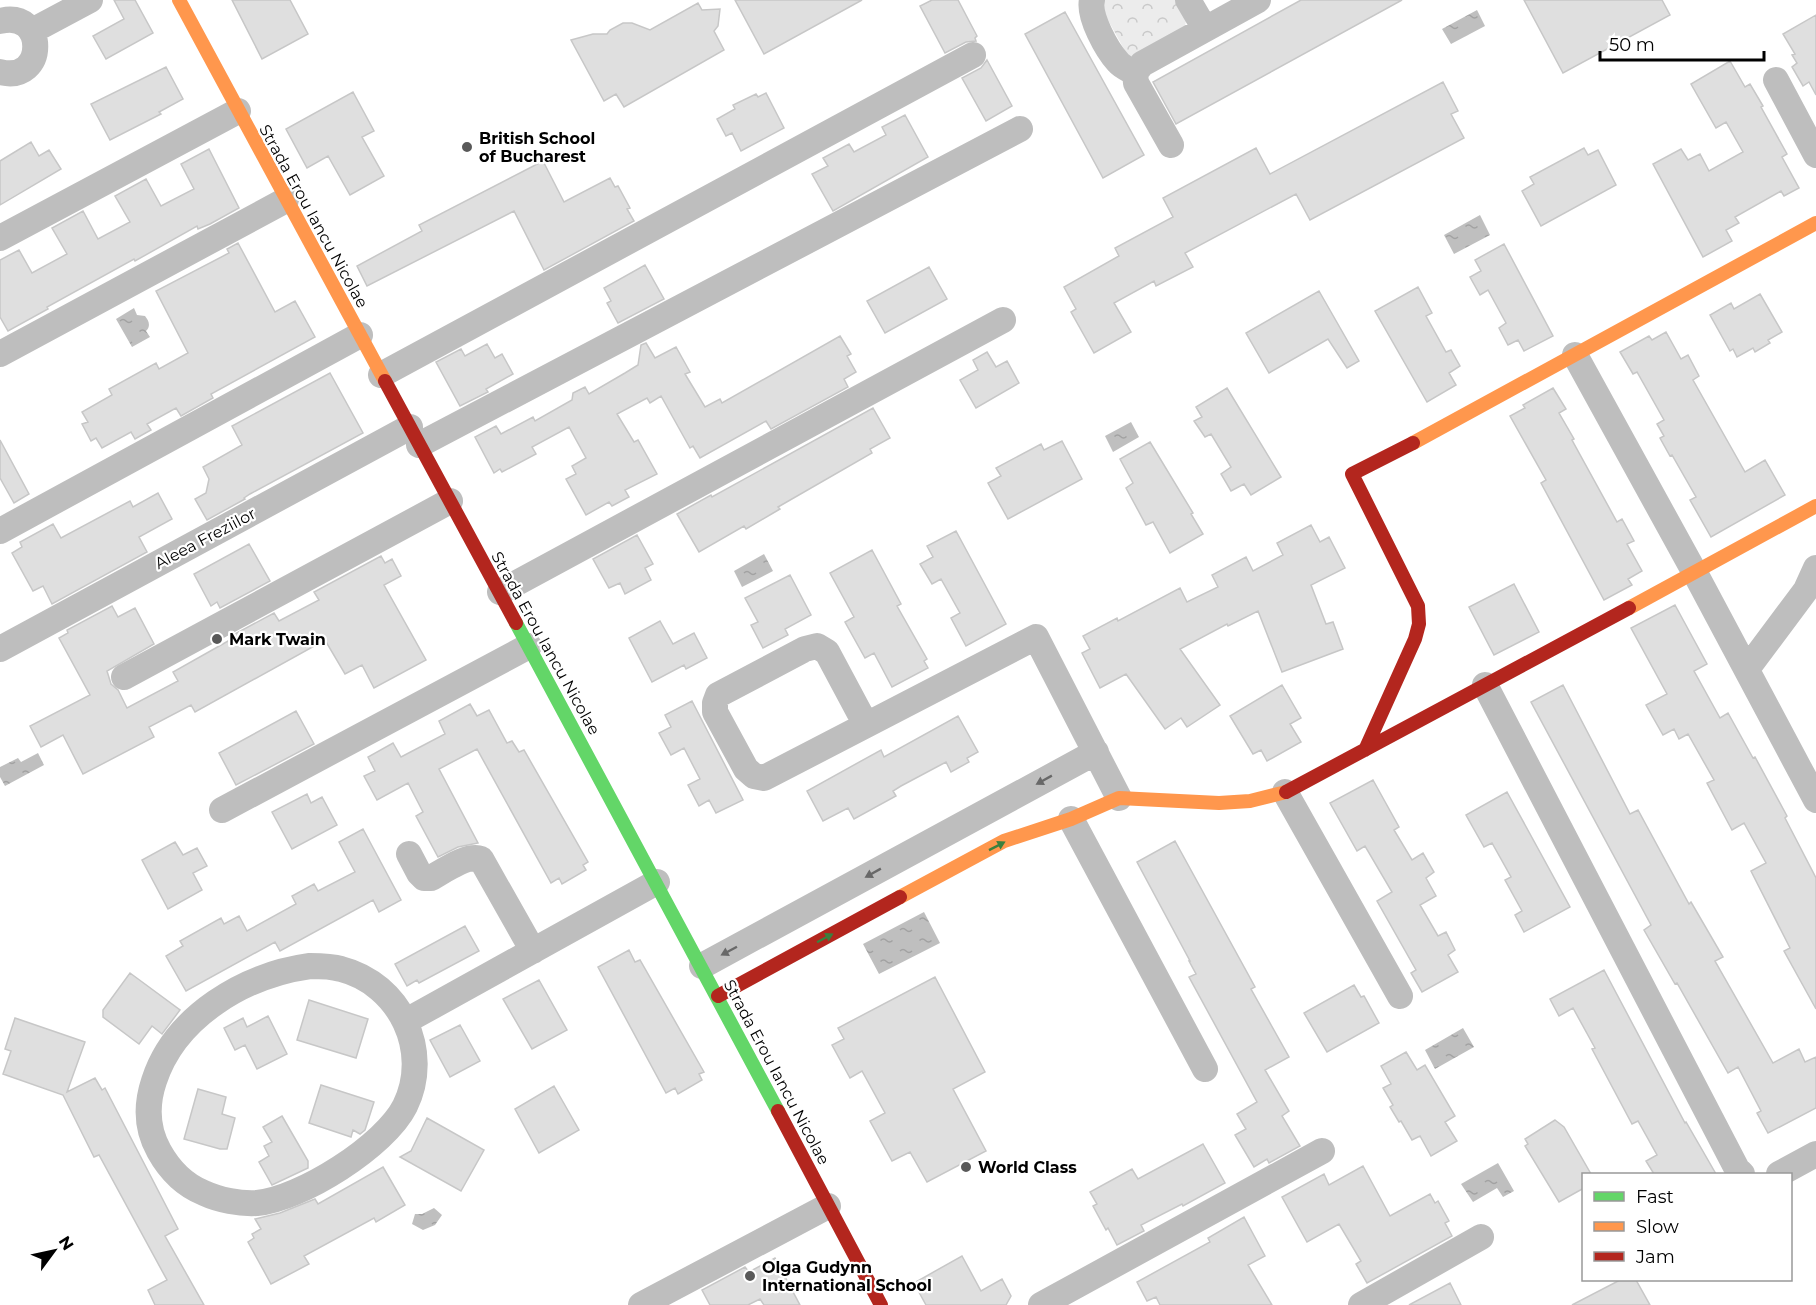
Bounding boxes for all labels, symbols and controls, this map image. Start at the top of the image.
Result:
scale bar [1600,24,1764,62]
text: 50 m [1609,34,1655,56]
street label: Strada Erou Iancu Nicolae [255,121,372,311]
place label: British School of Bucharest [479,129,595,166]
marker: British School of Bucharest [460,140,474,154]
street label: Aleea Freziilor [151,504,259,573]
street label: Strada Erou Iancu Nicolae [487,548,604,738]
place label: Mark Twain [229,630,326,649]
marker: Mark Twain [210,632,224,646]
one-way arrow [1035,775,1052,785]
one-way arrow [988,841,1005,851]
one-way arrow [864,868,881,878]
one-way arrow [817,933,834,943]
one-way arrow [720,946,737,956]
street label: Strada Erou Iancu Nicolae [720,977,833,1168]
place label: World Class [978,1158,1077,1177]
marker: World Class [959,1160,973,1174]
legend [1582,1173,1792,1281]
text: Fast [1636,1186,1674,1208]
text: Slow [1636,1216,1679,1238]
north arrow [24,1221,84,1281]
text: N [55,1233,78,1254]
text: Jam [1635,1246,1675,1268]
place label: Olga Gudynn International School [762,1258,932,1295]
marker: Olga Gudynn International School [743,1269,757,1283]

